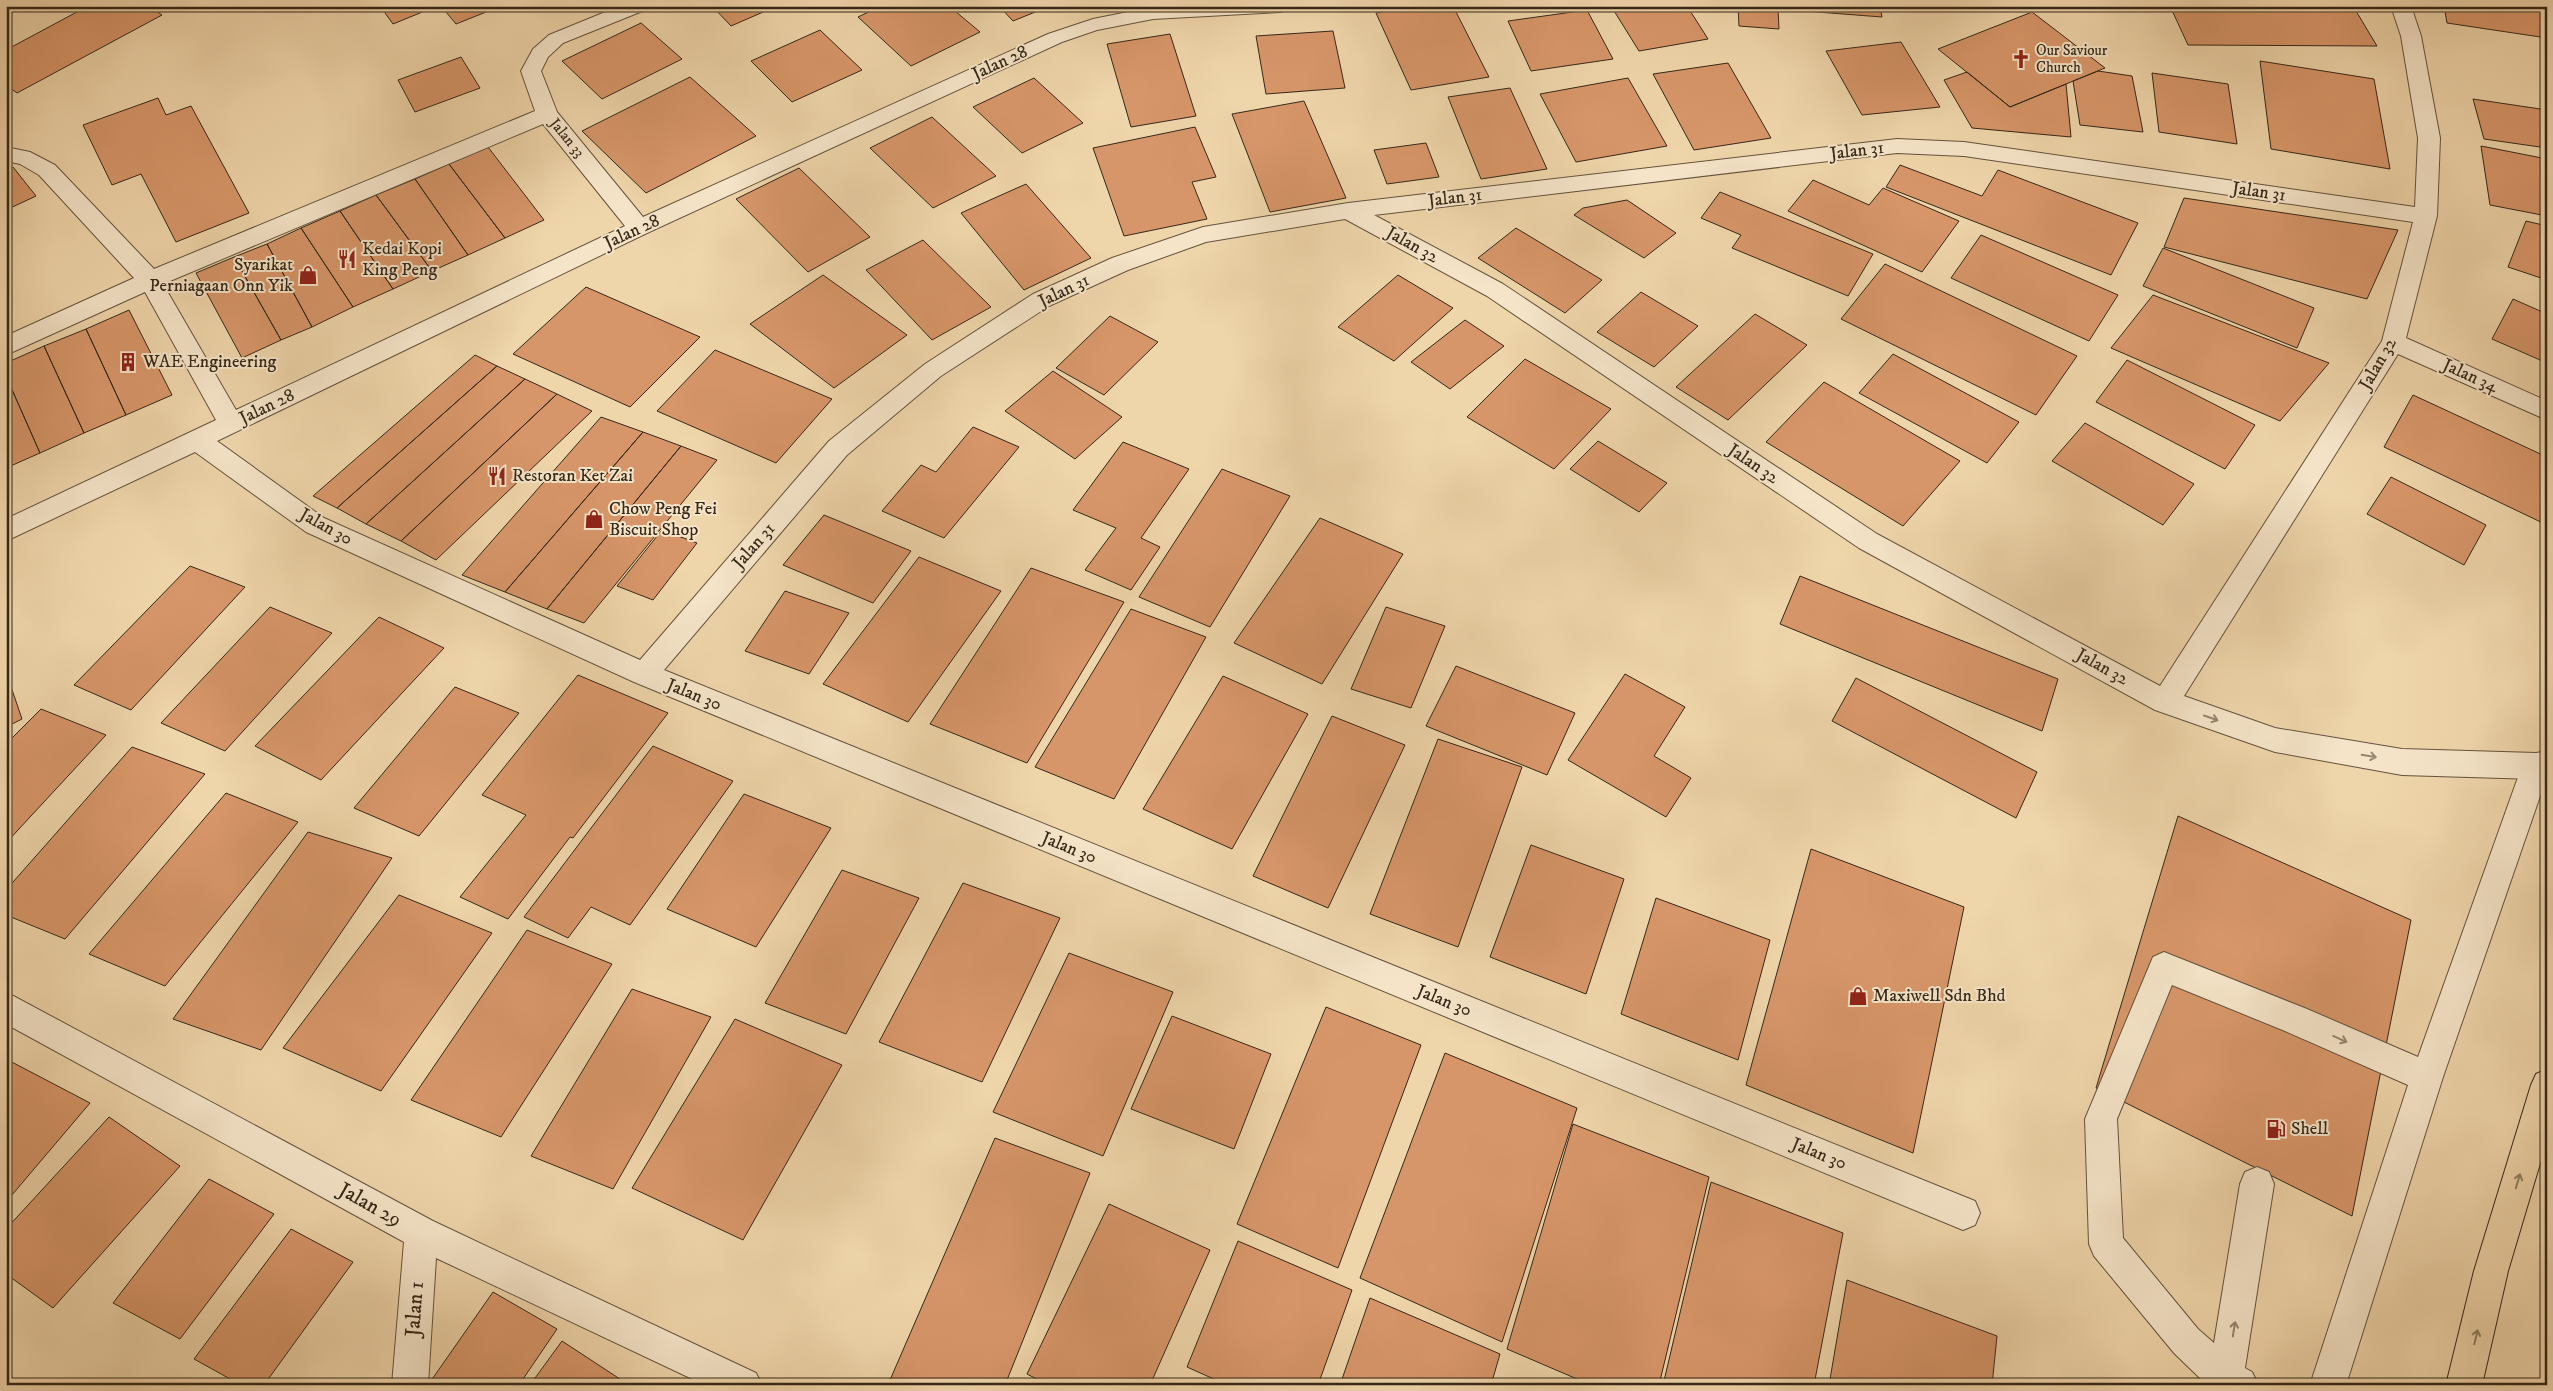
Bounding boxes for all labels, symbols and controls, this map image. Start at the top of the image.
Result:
street label: Jalan 28 [967,41,1031,86]
place label: Our Saviour Church [2036,41,2108,77]
church icon: Our Saviour Church [2010,48,2032,70]
street label: Jalan 33 [544,113,589,162]
street label: Jalan 31 [1827,137,1885,165]
street label: Jalan 31 [2229,177,2287,207]
street label: Jalan 31 [1425,184,1483,212]
street label: Jalan 28 [599,210,663,255]
street label: Jalan 32 [1380,221,1442,268]
place label: Kedai Kopi King Peng [362,238,442,281]
restaurant icon: Kedai Kopi King Peng [336,248,358,270]
place label: Syarikat Perniagaan Onn Yik [149,254,293,297]
shop icon: Syarikat Perniagaan Onn Yik [297,264,319,286]
street label: Jalan 31 [1033,269,1093,314]
street label: Jalan 32 [2353,334,2402,396]
building icon: WAE Engineering [117,351,139,373]
place label: WAE Engineering [142,351,277,373]
street label: Jalan 34 [2437,353,2501,398]
street label: Jalan 28 [234,384,298,431]
street label: Jalan 32 [1722,438,1783,489]
restaurant icon: Restoran Ket Zai [486,465,508,487]
place label: Restoran Ket Zai [512,465,633,487]
place label: Chow Peng Fei Biscuit Shop [609,498,717,541]
street label: Jalan 30 [294,503,356,550]
shop icon: Chow Peng Fei Biscuit Shop [583,508,605,530]
street label: Jalan 31 [727,518,780,575]
street label: Jalan 32 [2070,643,2132,690]
street label: Jalan 30 [662,673,725,716]
one-way arrow [2203,714,2218,723]
one-way arrow [2360,752,2376,762]
street label: Jalan 30 [1037,826,1100,869]
street label: Jalan 30 [1412,979,1475,1022]
shop icon: Maxiwell Sdn Bhd [1847,985,1869,1007]
place label: Maxiwell Sdn Bhd [1873,985,2006,1007]
one-way arrow [2332,1035,2347,1045]
fuel station icon: Shell [2265,1118,2287,1140]
place label: Shell [2291,1118,2329,1140]
street label: Jalan 30 [1787,1132,1850,1175]
one-way arrow [2514,1173,2524,1189]
street label: Jalan 29 [332,1176,406,1233]
street label: Jalan 1 [400,1281,430,1339]
one-way arrow [2230,1321,2240,1337]
one-way arrow [2472,1330,2481,1346]

